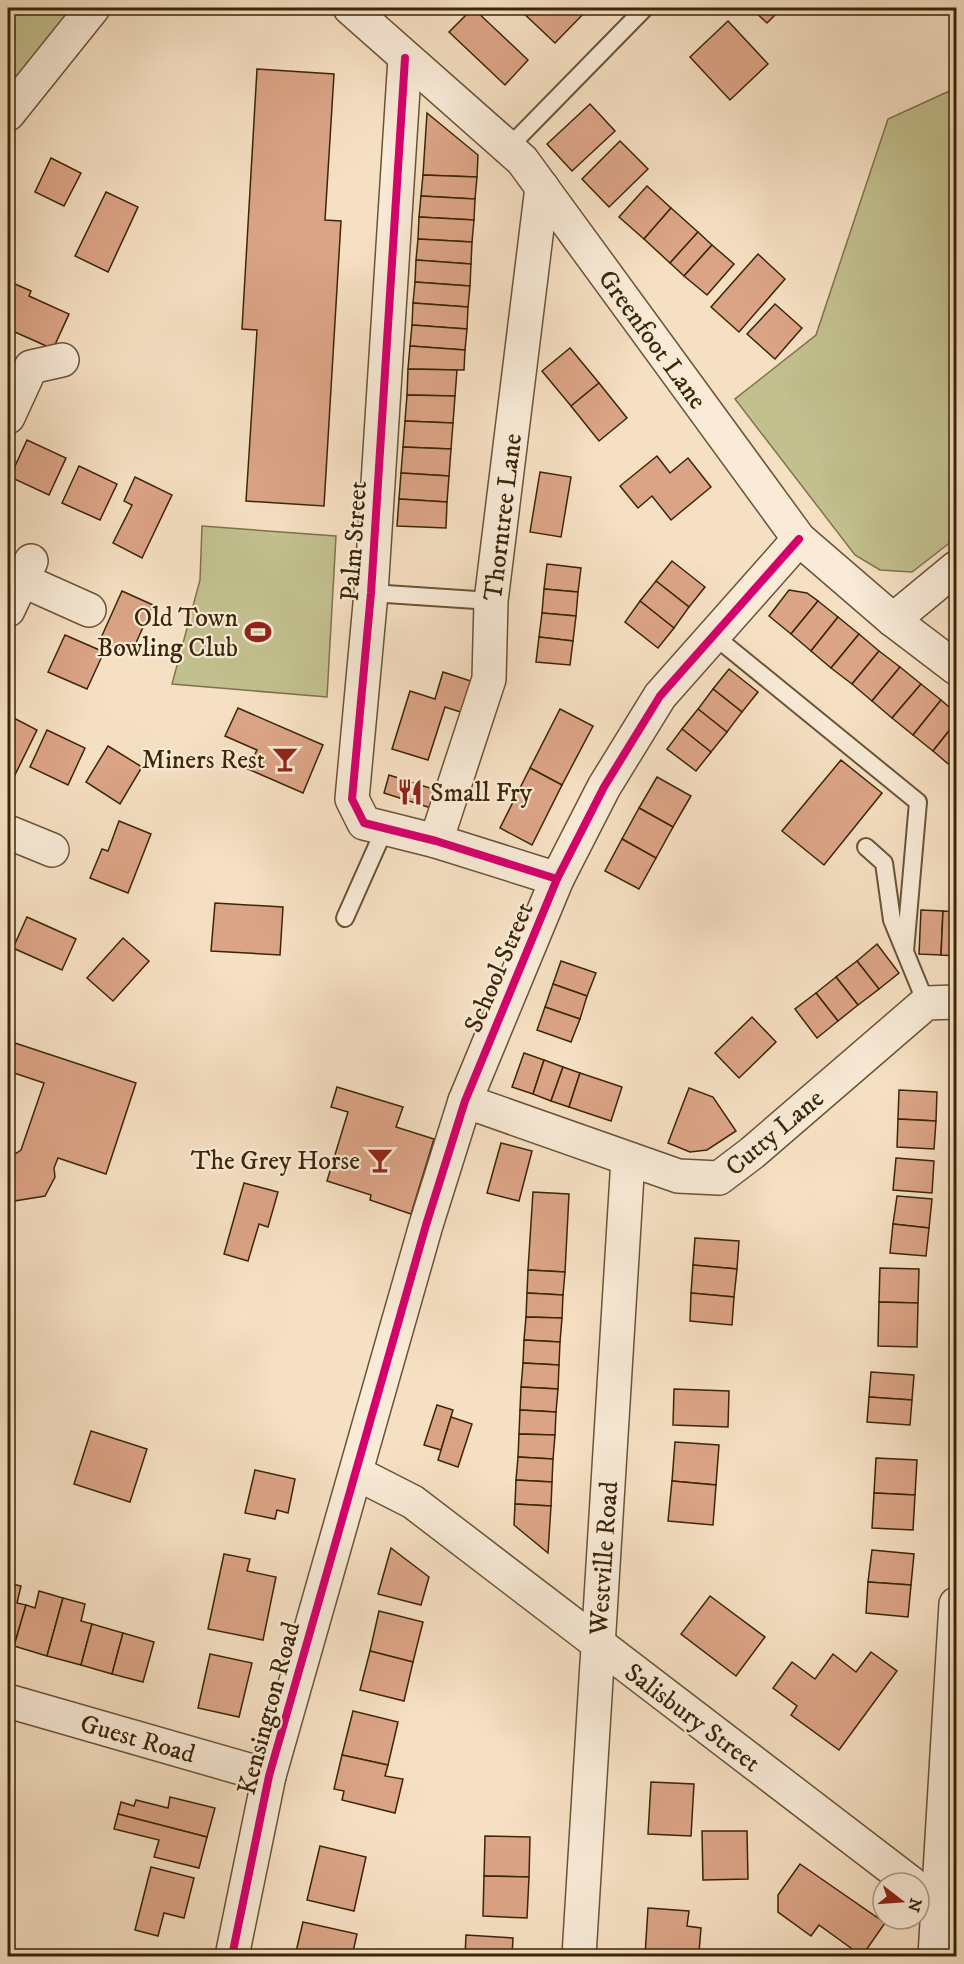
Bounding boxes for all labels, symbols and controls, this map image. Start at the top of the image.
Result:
street label: Greenfoot Lane [590,264,713,416]
street label: Thorntree Lane [477,432,530,603]
street label: Palm Street [334,480,375,602]
place label: Old Town Bowling Club [97,602,238,665]
sports icon: Old Town Bowling Club [243,617,273,647]
place label: Miners Rest [141,744,265,777]
bar icon: Miners Rest [270,744,300,774]
restaurant icon: Small Fry [395,777,425,807]
place label: Small Fry [430,777,533,810]
street label: School Street [457,897,542,1038]
street label: Cutty Lane [719,1082,831,1184]
place label: The Grey Horse [191,1145,360,1178]
bar icon: The Grey Horse [365,1145,395,1175]
street label: Westville Road [583,1480,626,1637]
street label: Kensington Road [230,1618,308,1799]
street label: Salisbury Street [618,1656,767,1780]
street label: Guest Road [76,1707,199,1772]
north arrow [871,1871,931,1931]
text: N [903,1896,926,1914]

